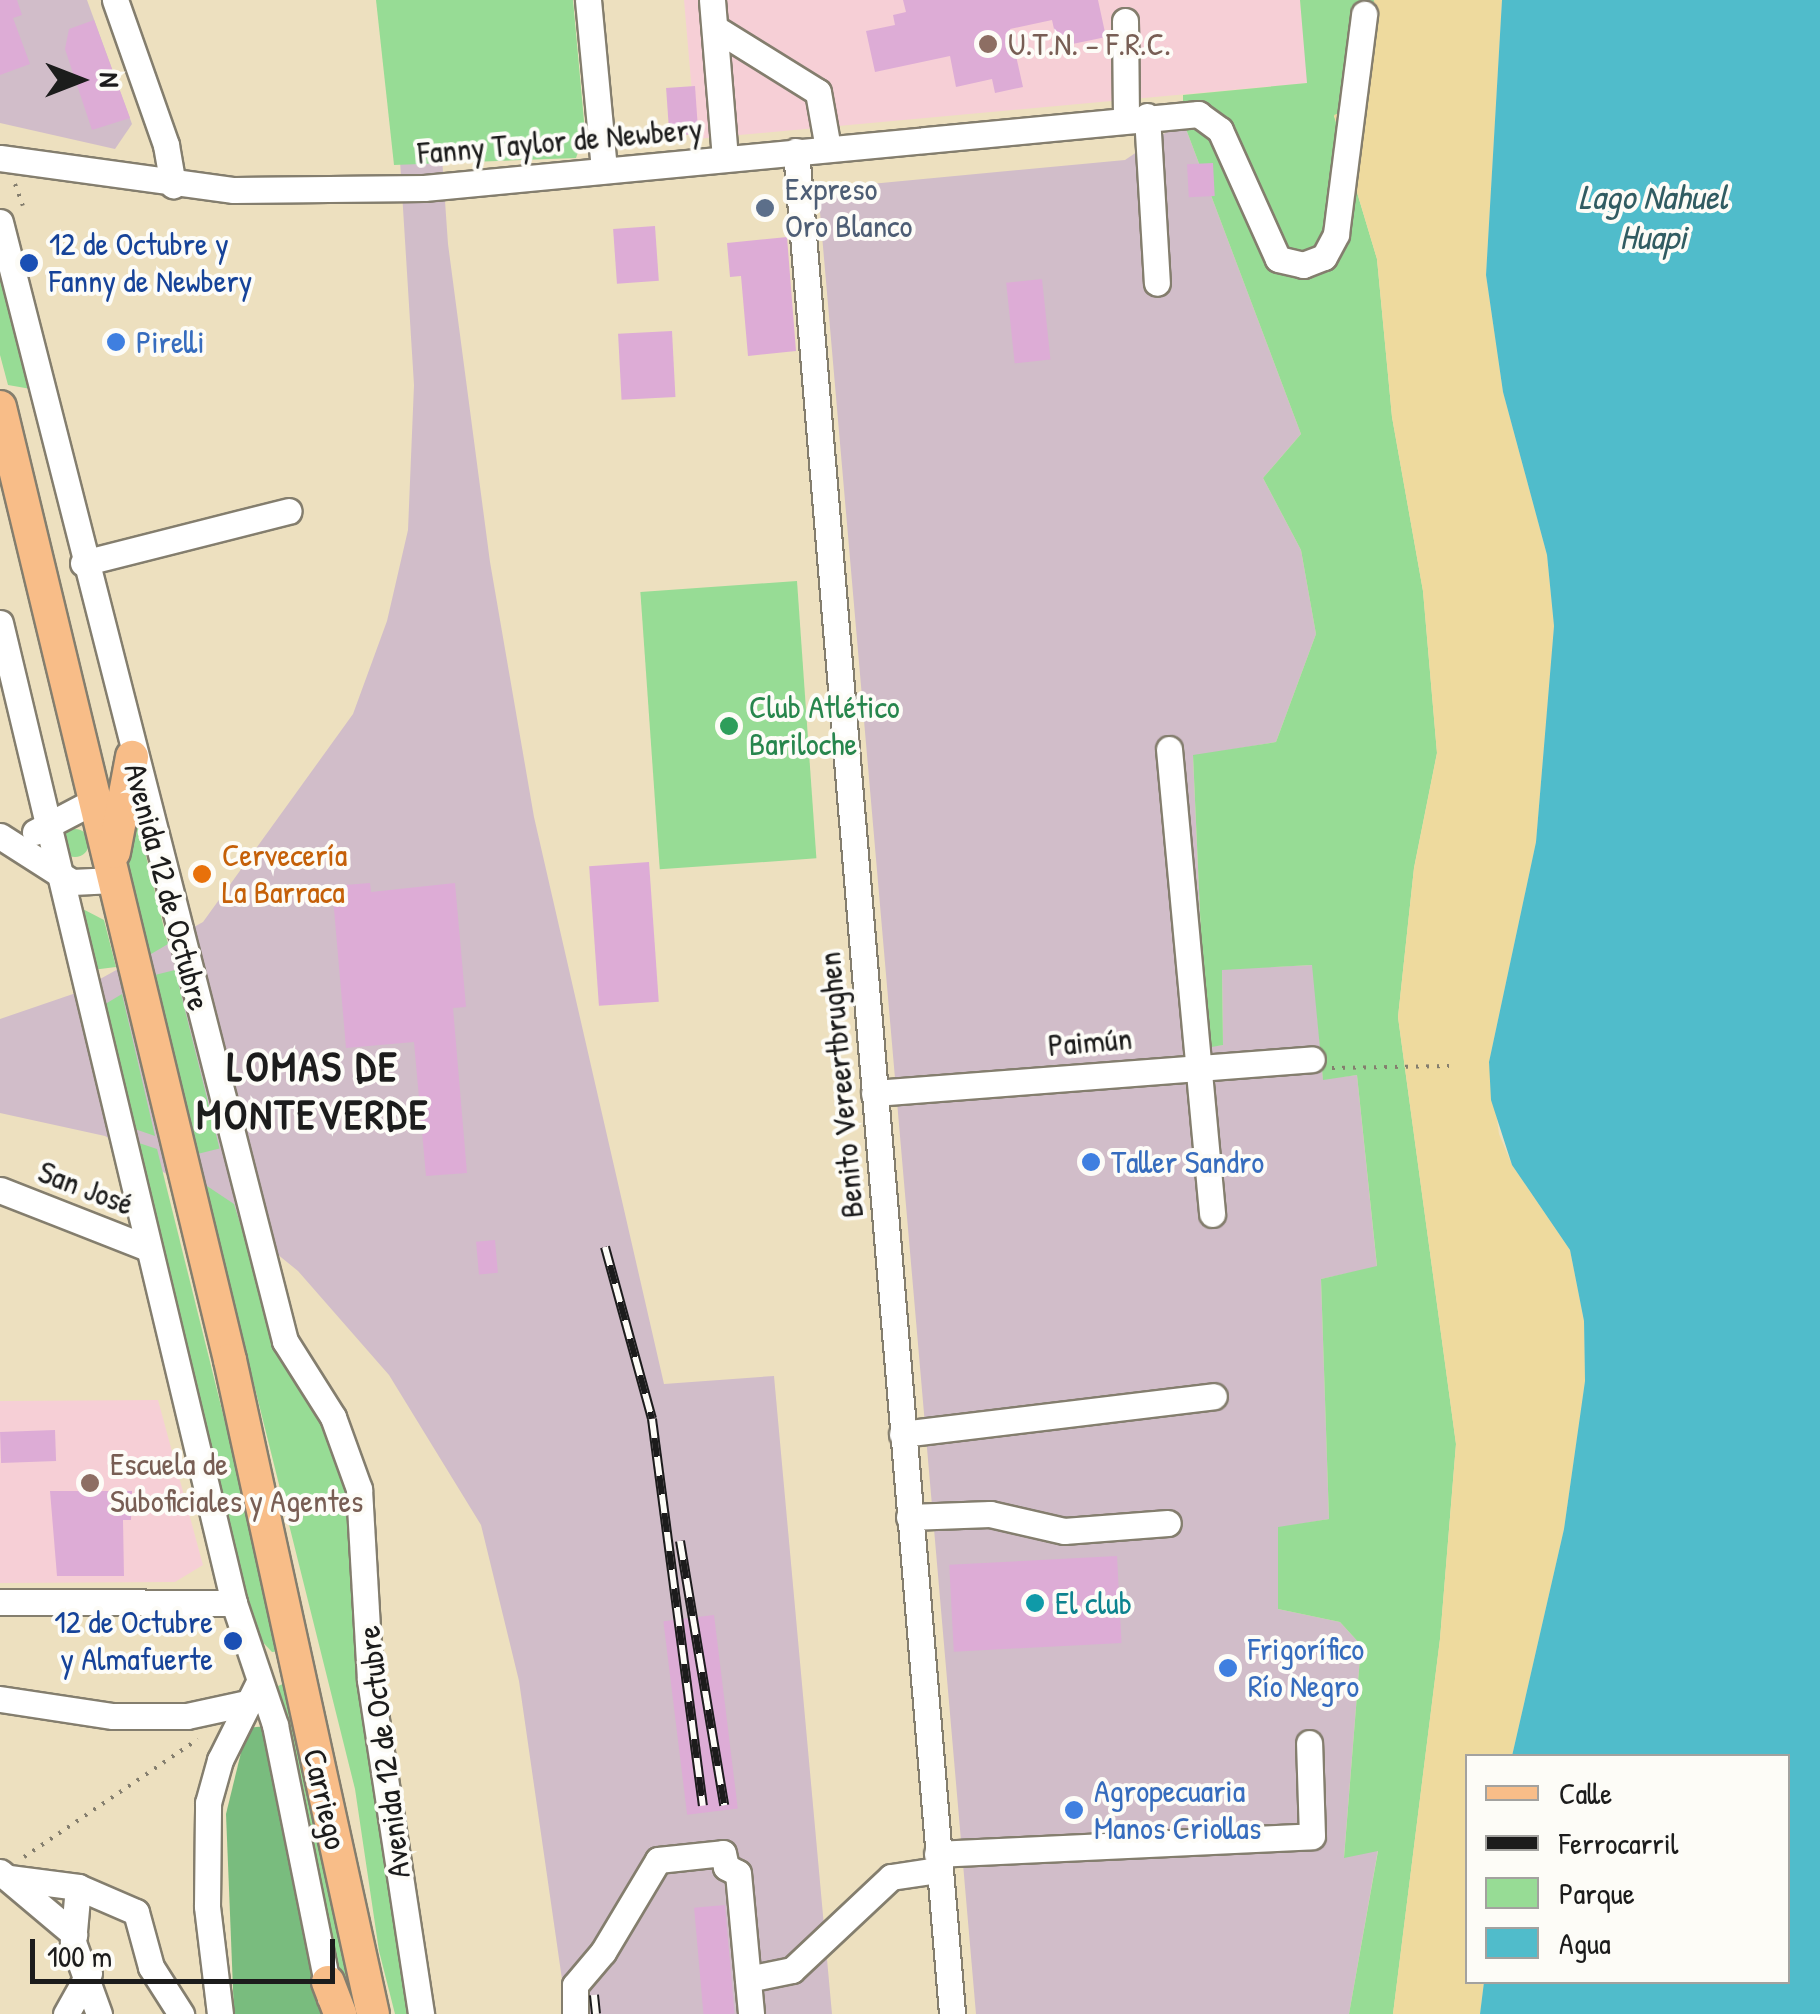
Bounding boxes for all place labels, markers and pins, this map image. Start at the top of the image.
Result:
place label: U.T.N. – F.R.C. [1008,25,1171,63]
marker: U.T.N. – F.R.C. [977,33,999,55]
place label: Expreso Oro Blanco [785,171,912,246]
marker: Expreso Oro Blanco [754,197,776,219]
place label: 12 de Octubre y Fanny de Newbery [49,226,252,301]
marker: 12 de Octubre y Fanny de Newbery [18,252,40,274]
place label: Pirelli [136,323,205,361]
marker: Pirelli [105,331,127,353]
place label: Club Atlético Bariloche [749,689,900,764]
marker: Club Atlético Bariloche [718,715,740,737]
place label: Cervecería La Barraca [222,837,347,912]
marker: Cervecería La Barraca [191,863,213,885]
place label: Taller Sandro [1111,1143,1264,1181]
marker: Taller Sandro [1080,1151,1102,1173]
place label: Escuela de Suboficiales y Agentes [110,1446,363,1521]
marker: Escuela de Suboficiales y Agentes [79,1472,101,1494]
place label: El club [1055,1584,1132,1622]
marker: El club [1024,1592,1046,1614]
place label: 12 de Octubre y Almafuerte [54,1604,213,1679]
marker: 12 de Octubre y Almafuerte [222,1630,244,1652]
place label: Frigorífico Río Negro [1248,1631,1364,1706]
marker: Frigorífico Río Negro [1217,1657,1239,1679]
place label: Agropecuaria Manos Criollas [1094,1773,1261,1848]
marker: Agropecuaria Manos Criollas [1063,1799,1085,1821]

